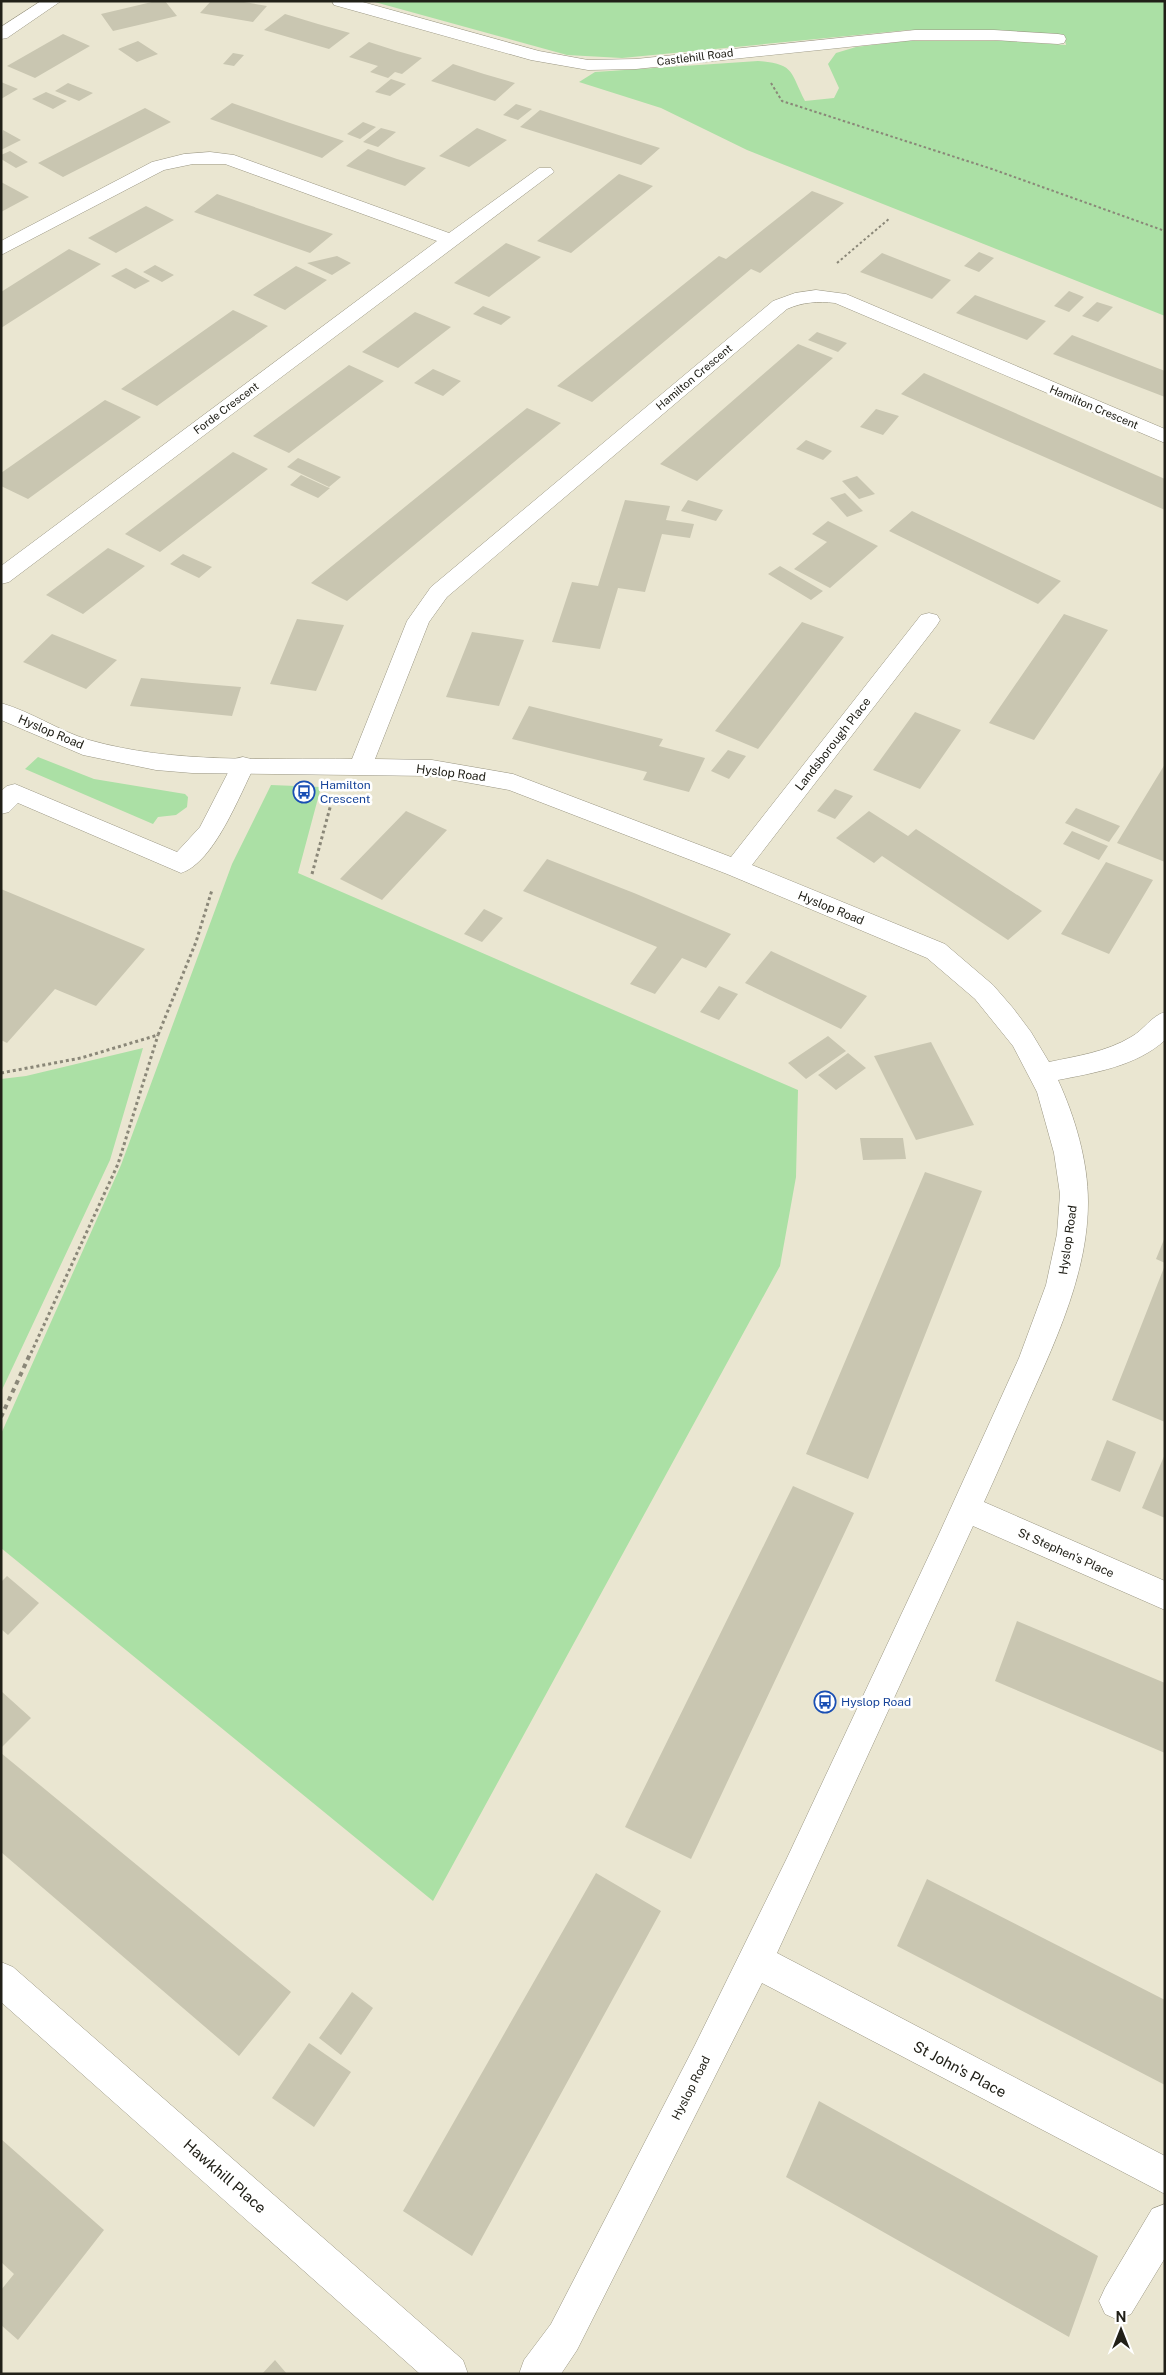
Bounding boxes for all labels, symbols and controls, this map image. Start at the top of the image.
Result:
street label: Castlehill Road [656,46,734,68]
street label: Hamilton Crescent [654,342,734,412]
street label: Forde Crescent [191,380,261,436]
street label: Hamilton Crescent [1048,383,1140,431]
street label: Landsborough Place [792,695,874,793]
street label: Hyslop Road [16,712,86,752]
street label: Hyslop Road [415,762,487,784]
place label: Hamilton Crescent [320,778,371,806]
bus stop icon: Hamilton Crescent [292,780,316,804]
street label: Hyslop Road [796,888,866,928]
street label: Hyslop Road [1056,1204,1080,1276]
street label: St Stephen's Place [1016,1525,1116,1581]
bus stop icon: Hyslop Road [813,1690,837,1714]
place label: Hyslop Road [841,1695,911,1709]
street label: St John's Place [911,2037,1009,2101]
street label: Hyslop Road [669,2054,713,2122]
street label: Hawkhill Place [180,2136,270,2216]
north arrow [1096,2305,1146,2355]
text: N [1116,2309,1126,2325]

